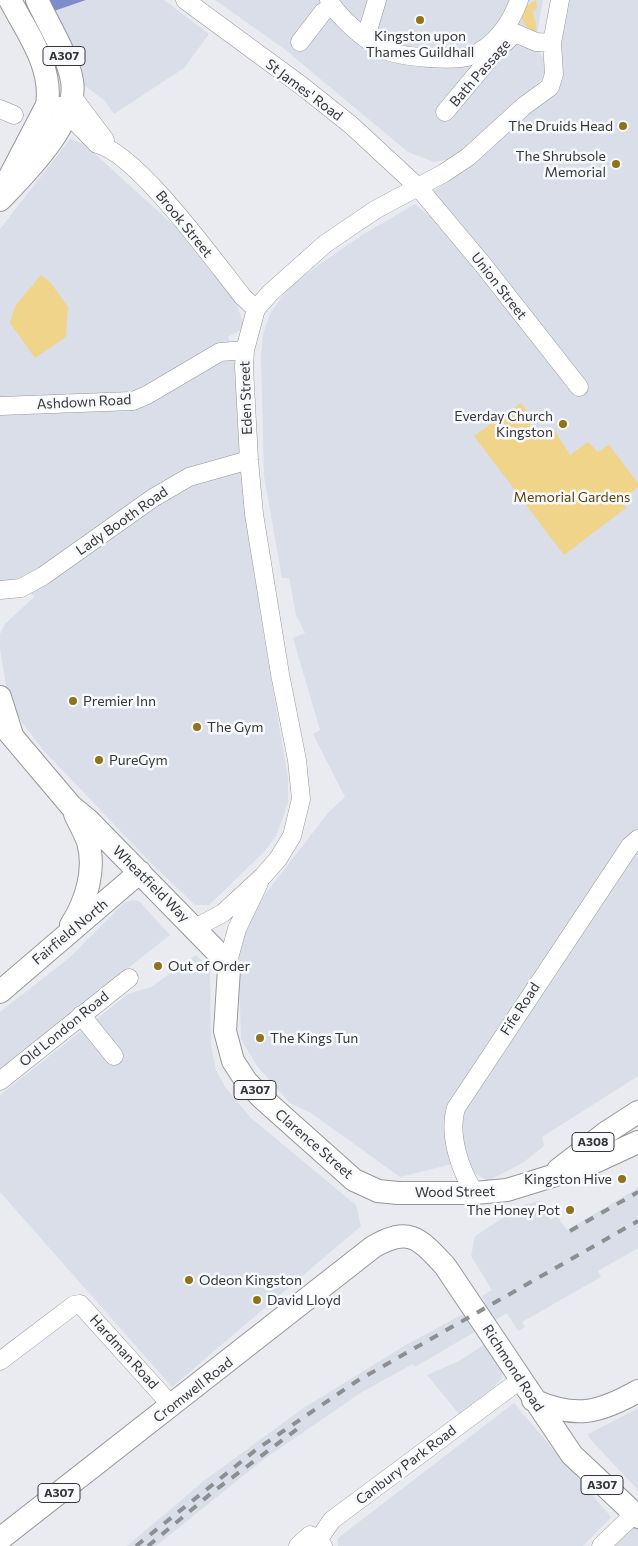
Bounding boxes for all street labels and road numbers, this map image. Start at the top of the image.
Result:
street label: Bath Passage [446,36,514,110]
road number: A307 [43,46,85,66]
street label: St James' Road [262,56,346,124]
street label: Brook Street [152,187,216,261]
street label: Union Street [468,249,530,323]
street label: Eden Street [236,361,256,435]
street label: Ashdown Road [36,391,132,413]
street label: Lady Booth Road [73,483,171,559]
street label: Wheatfield Way [109,842,193,926]
street label: Fairfield North [29,896,111,968]
street label: Fife Road [497,979,543,1039]
street label: Old London Road [16,988,112,1070]
road number: A307 [234,1080,276,1100]
street label: Clarence Street [272,1106,356,1182]
road number: A308 [572,1132,614,1152]
street label: Wood Street [415,1183,495,1201]
street label: Hardman Road [86,1311,162,1393]
street label: Richmond Road [479,1321,547,1415]
street label: Cromwell Road [150,1354,236,1426]
street label: Canbury Park Road [353,1422,459,1508]
road number: A307 [581,1476,623,1494]
road number: A307 [38,1484,80,1502]

